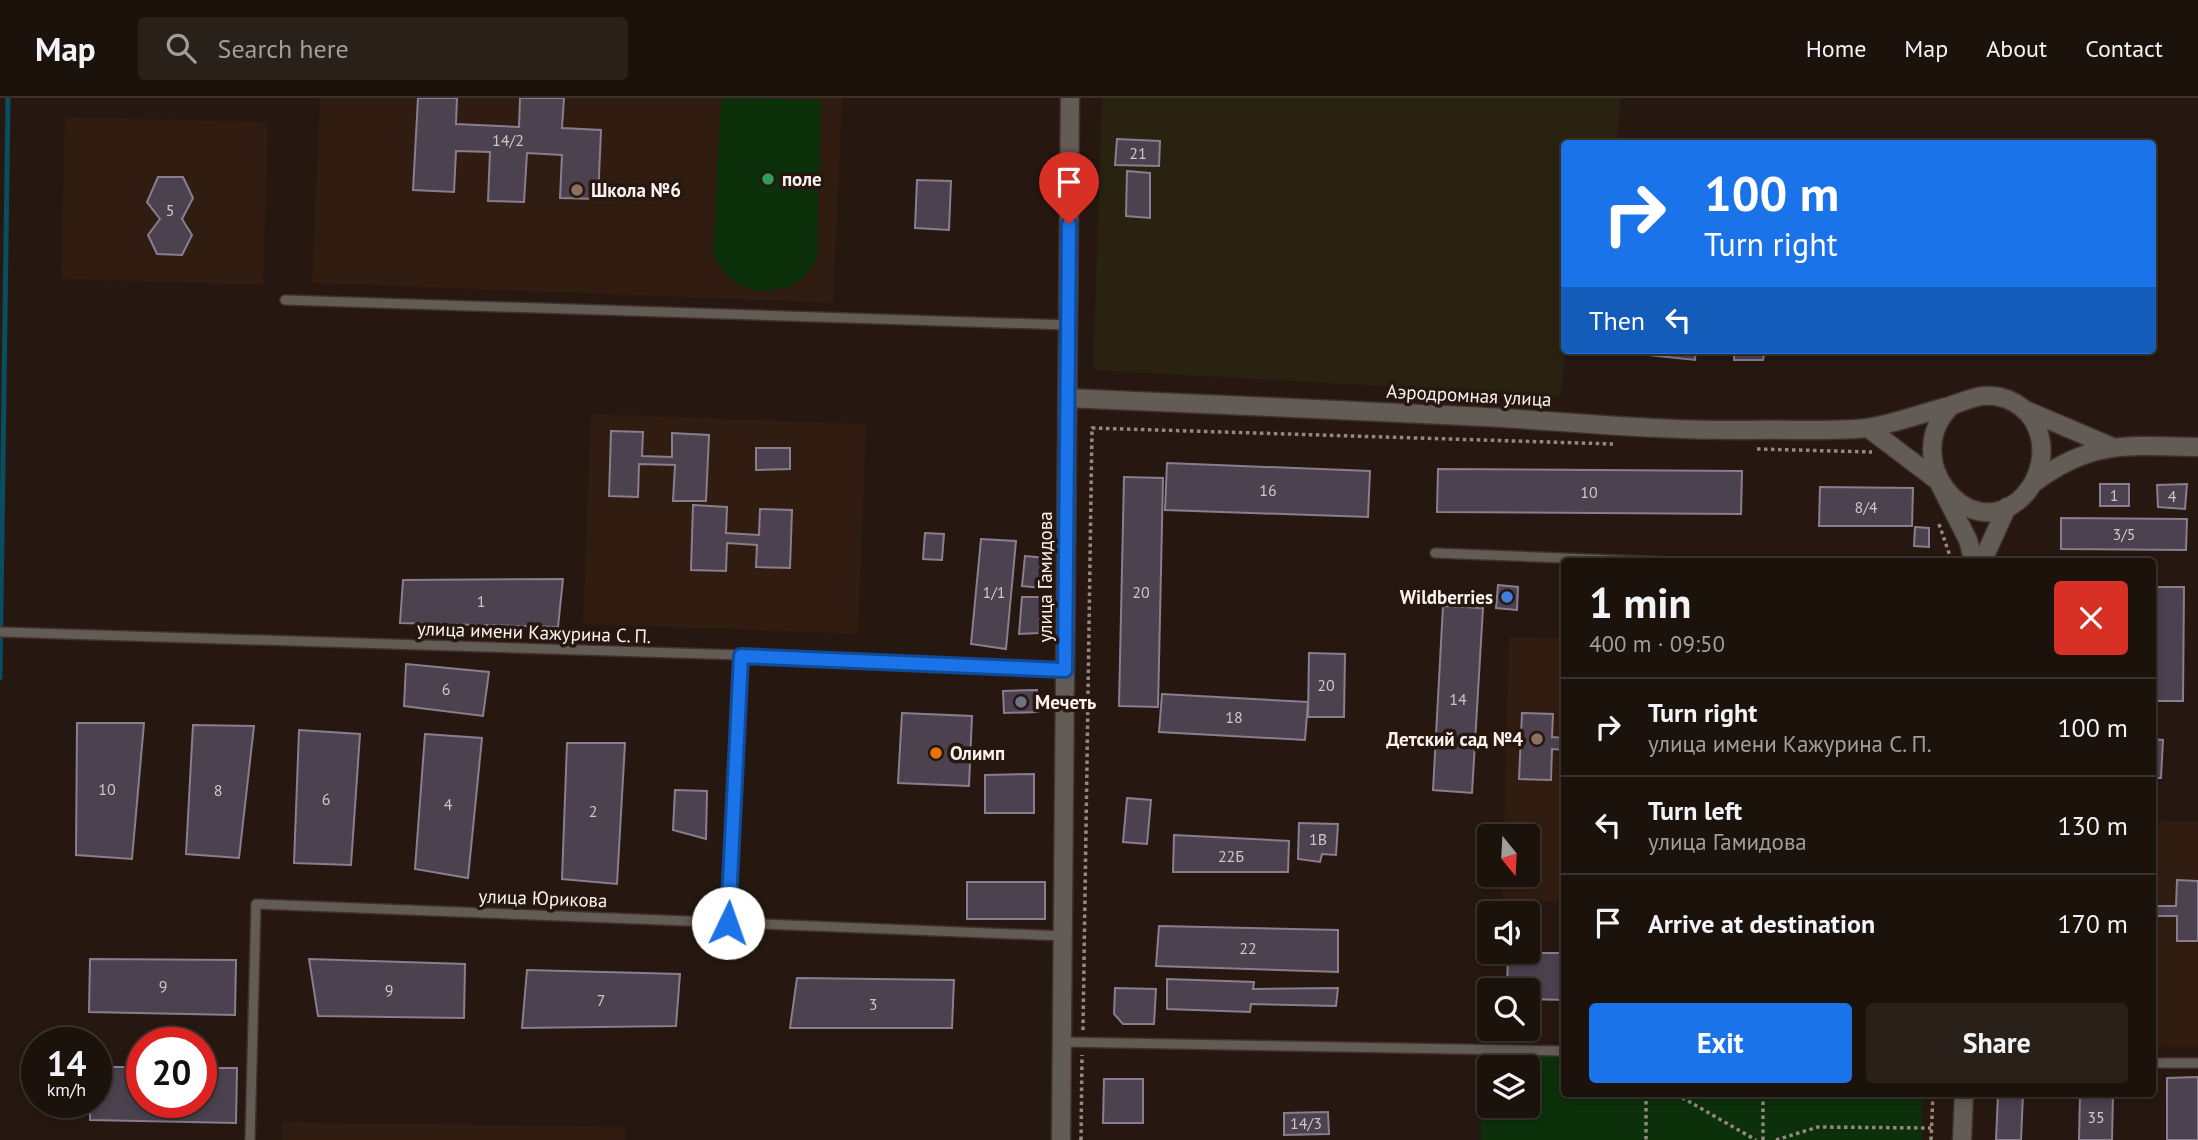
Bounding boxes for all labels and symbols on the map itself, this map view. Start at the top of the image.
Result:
house number: 14/2 [492,130,524,150]
house number: 21 [1129,143,1147,163]
pin [1039,152,1099,224]
place label: поле [782,167,822,191]
marker: поле [760,171,776,187]
place label: Школа №6 [591,178,681,202]
marker: Школа №6 [569,182,585,198]
house number: 5 [166,200,174,220]
street label: Аэродромная улица [1386,379,1552,411]
house number: 16 [1259,480,1277,500]
house number: 10 [1580,482,1598,502]
house number: 1 [2110,485,2118,505]
house number: 4 [2168,486,2177,506]
house number: 8/4 [1854,497,1878,517]
street label: улица Гамидова [1033,511,1057,643]
house number: 3/5 [2112,524,2136,544]
house number: 1/1 [982,582,1006,602]
house number: 20 [1132,582,1150,602]
place label: Wildberries [1400,585,1493,609]
marker: Wildberries [1499,589,1515,605]
house number: 1 [477,591,485,611]
street label: улица имени Кажурина С. П. [416,616,652,648]
house number: 20 [1317,675,1335,695]
house number: 6 [442,679,450,699]
house number: 14 [1449,689,1467,709]
place label: Мечеть [1035,690,1096,714]
marker: Мечеть [1013,694,1029,710]
house number: 18 [1225,707,1243,727]
place label: Детский сад №4 [1386,727,1523,751]
marker: Детский сад №4 [1529,731,1545,747]
place label: Олимп [950,741,1005,765]
marker: Олимп [928,745,944,761]
house number: 10 [98,779,116,799]
house number: 8 [214,780,222,800]
house number: 6 [322,789,330,809]
house number: 4 [444,794,453,814]
house number: 2 [589,801,597,821]
north arrow [1477,824,1540,887]
house number: 1В [1309,829,1327,849]
house number: 22Б [1218,846,1244,866]
street label: улица Юрикова [478,884,608,912]
position arrow [691,886,765,960]
house number: 22 [1239,938,1257,958]
house number: 9 [159,976,167,996]
house number: 9 [385,980,393,1000]
house number: 7 [597,990,605,1010]
house number: 3 [869,994,877,1014]
speed limit sign: 20 [126,1027,217,1118]
house number: 35 [2087,1107,2105,1127]
house number: 14/3 [1290,1113,1322,1133]

